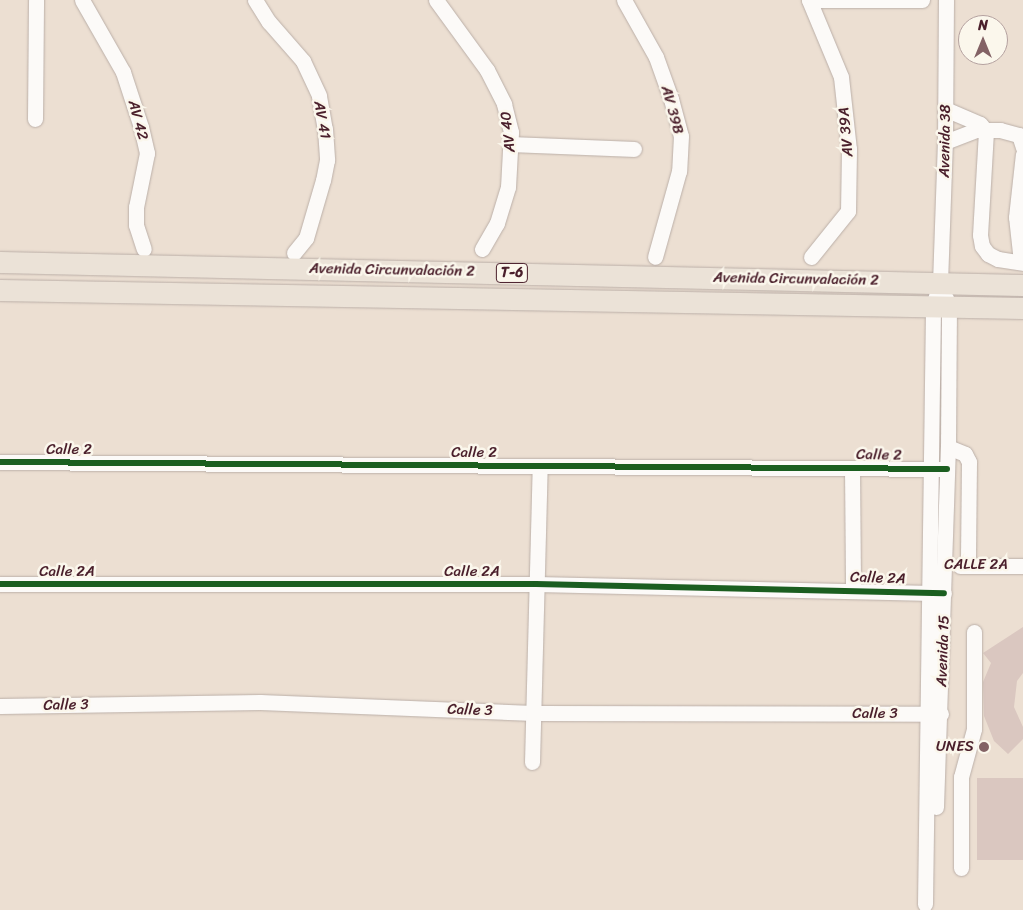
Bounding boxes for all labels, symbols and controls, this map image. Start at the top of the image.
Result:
text: N [978,13,988,38]
north arrow [958,15,1008,65]
street label: AV 39B [657,84,687,136]
street label: AV 42 [124,98,152,142]
street label: AV 41 [310,99,334,141]
street label: Avenida 38 [935,104,955,178]
street label: AV 39A [835,106,857,158]
street label: AV 40 [497,110,519,154]
street label: Avenida Circunvalación 2 [309,260,475,280]
road number: T-6 [496,262,528,284]
street label: Avenida Circunvalación 2 [713,269,879,289]
street label: Calle 2 [46,441,92,459]
street label: Calle 2 [451,444,497,462]
street label: Calle 2 [856,446,902,464]
street label: CALLE 2A [944,556,1008,574]
street label: Calle 2A [39,563,95,581]
street label: Calle 2A [444,563,500,581]
street label: Calle 2A [850,568,906,588]
street label: Avenida 15 [933,615,953,687]
street label: Calle 3 [43,696,89,714]
street label: Calle 3 [447,700,493,720]
street label: Calle 3 [852,705,898,723]
place label: UNES [936,738,974,756]
marker: UNES [978,741,990,753]

